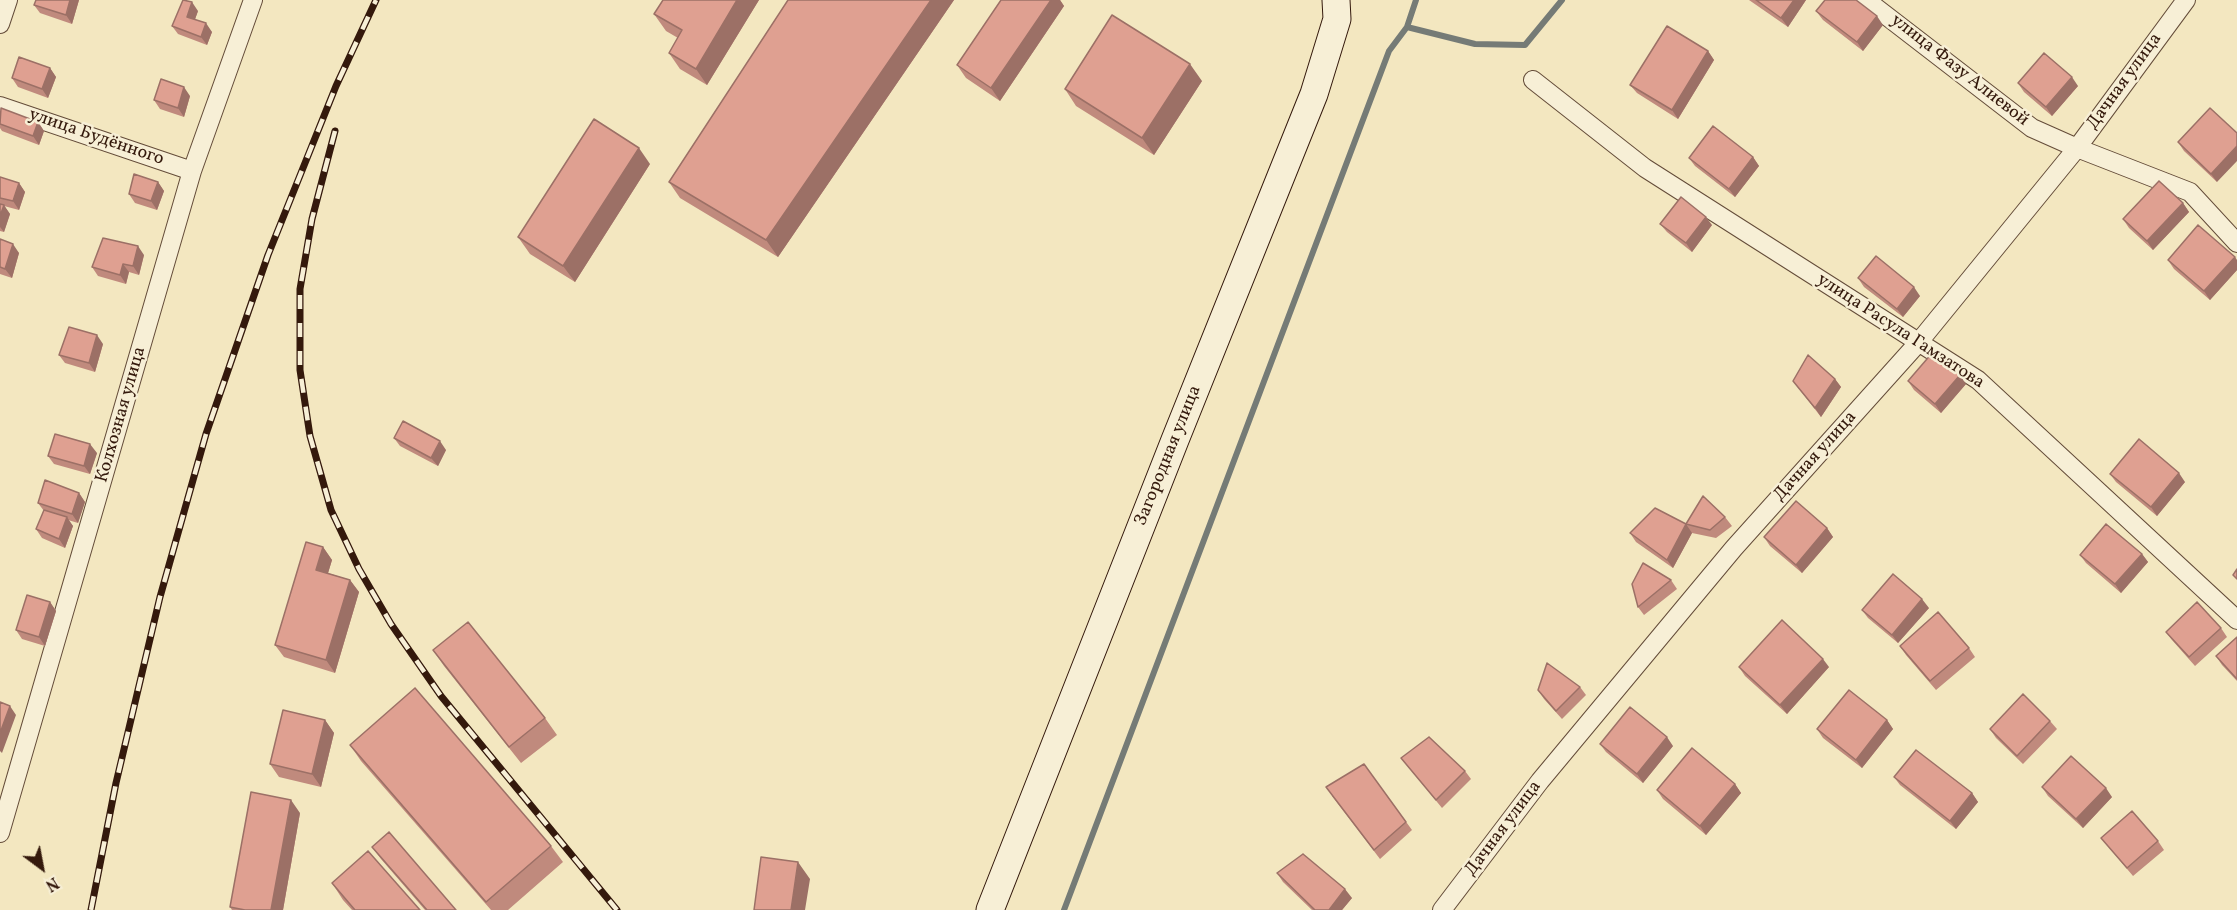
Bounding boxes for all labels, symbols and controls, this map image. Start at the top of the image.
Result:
street label: улица Фазу Алиевой [1886,10,2032,132]
street label: Дачная улица [2083,30,2167,134]
street label: улица Будённого [26,105,166,171]
street label: улица Расула Гамзатова [1812,270,1988,394]
street label: Колхозная улица [92,345,152,485]
street label: Загородная улица [1131,383,1207,529]
street label: Дачная улица [1770,407,1862,507]
street label: Дачная улица [1461,777,1547,881]
north arrow [12,838,72,898]
text: N [41,871,62,896]

